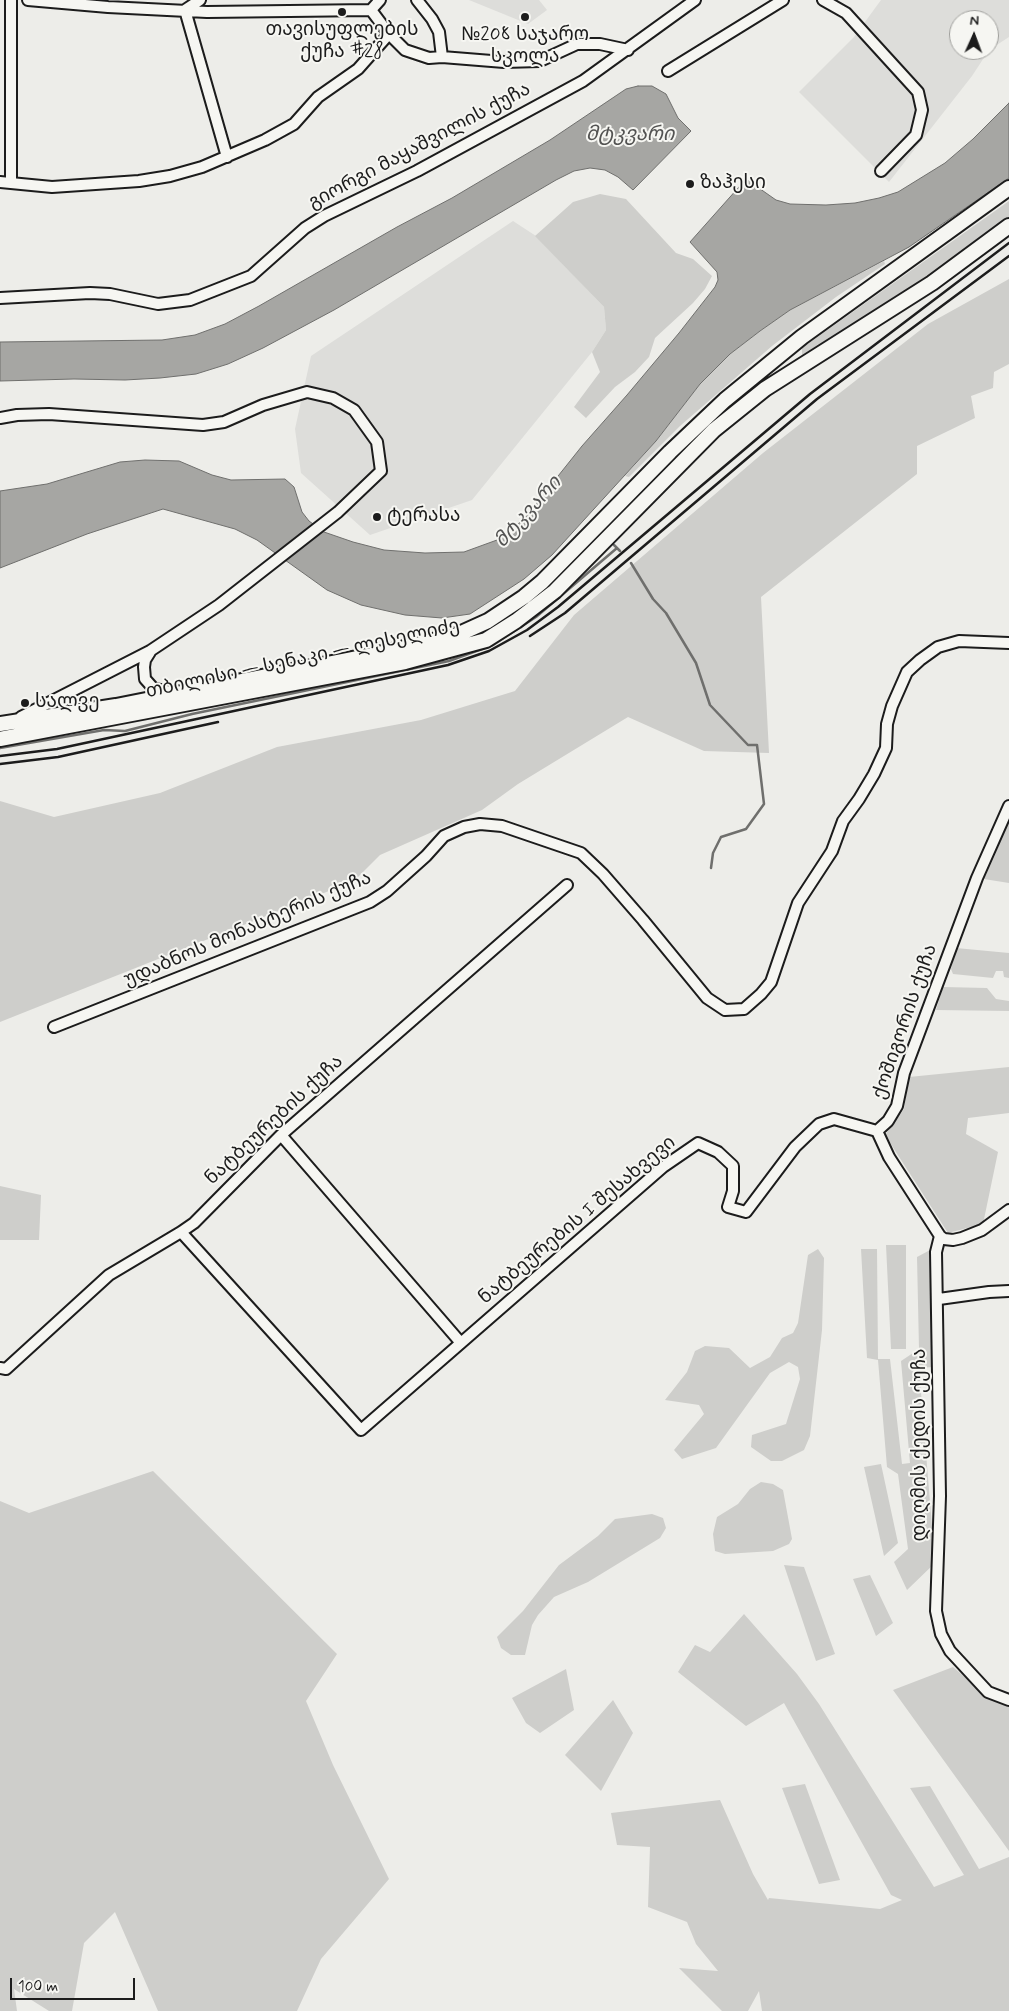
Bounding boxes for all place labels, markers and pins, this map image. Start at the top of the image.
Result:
marker: თავისუფლების ქუჩა #28 [336,6,348,18]
marker: №208 საჯარო სკოლა [519,11,531,23]
place label: თავისუფლების ქუჩა #28 [265,20,419,64]
place label: №208 საჯარო სკოლა [461,25,589,69]
place label: ზაჰესი [700,173,766,195]
marker: ზაჰესი [684,178,696,190]
place label: ტერასა [387,506,460,528]
marker: ტერასა [371,511,383,523]
place label: სალვე [35,692,100,714]
marker: სალვე [19,697,31,709]

